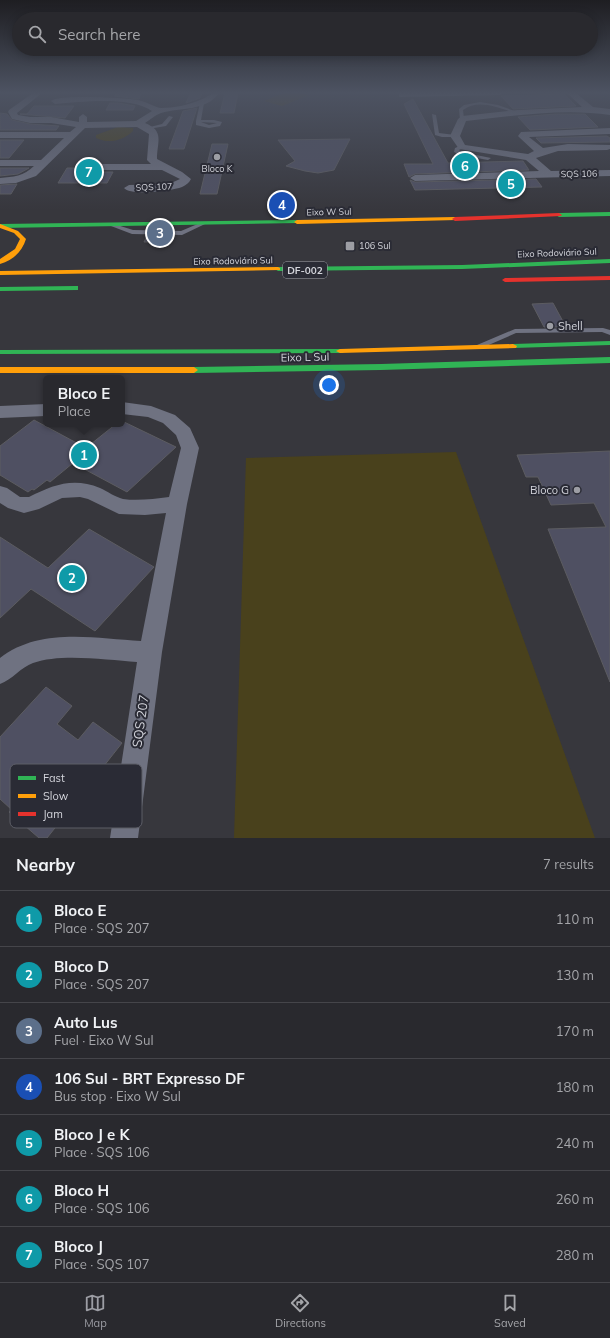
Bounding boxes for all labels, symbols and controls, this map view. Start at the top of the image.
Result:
search box [12,12,598,56]
icon: search [26,23,48,45]
text: Search here [58,25,140,44]
pin: 6 [452,151,478,181]
marker: Bloco K [212,152,222,162]
pin: 7 [76,157,102,187]
place label: Bloco K [202,163,233,174]
street label: SQS 106 [561,168,597,179]
pin: 5 [498,169,524,199]
street label: SQS 107 [135,180,173,193]
pin: 4 [269,190,295,220]
street label: Eixo W Sul [306,206,352,217]
pin: 3 [147,218,173,248]
marker: 106 Sul [344,240,356,252]
place label: 106 Sul [359,240,391,251]
street label: Eixo Rodoviário Sul [517,246,597,259]
street label: Eixo Rodoviário Sul [193,254,273,267]
road number: DF-002 [283,262,327,278]
place label: Shell [558,319,583,333]
marker: Shell [545,321,555,331]
street label: Eixo L Sul [281,350,329,364]
popup [43,375,125,427]
your location [319,375,339,395]
text: Bloco E [58,384,110,403]
text: Place [58,403,90,419]
pin: 1 [71,440,97,470]
place label: Bloco G [530,483,569,497]
marker: Bloco G [572,485,582,495]
pin: 2 [59,563,85,593]
street label: SQS 207 [128,694,152,748]
legend [10,764,142,828]
text: Fast [43,771,65,785]
text: Slow [43,789,69,803]
text: Jam [43,807,63,821]
text: Nearby [16,854,75,875]
text: 7 results [543,856,594,872]
text: Bloco E [54,901,106,920]
text: 1 [25,911,33,927]
text: 110 m [556,911,594,927]
text: Place · SQS 207 [54,920,150,936]
text: Bloco D [54,957,109,976]
text: 2 [25,967,33,983]
text: 130 m [556,967,594,983]
text: Place · SQS 207 [54,976,150,992]
text: Auto Lus [54,1013,118,1032]
text: 3 [25,1023,33,1039]
text: 170 m [556,1023,594,1039]
text: Fuel · Eixo W Sul [54,1032,154,1048]
text: 106 Sul - BRT Expresso DF [54,1069,245,1088]
text: 4 [25,1079,33,1095]
text: 180 m [556,1079,594,1095]
text: Bus stop · Eixo W Sul [54,1088,181,1104]
text: Bloco J e K [54,1125,129,1144]
text: 5 [25,1135,33,1151]
text: 240 m [556,1135,594,1151]
text: Place · SQS 106 [54,1144,150,1160]
text: Bloco H [54,1181,109,1200]
text: 6 [25,1191,33,1207]
text: 260 m [556,1191,594,1207]
text: Place · SQS 106 [54,1200,150,1216]
text: Bloco J [54,1237,103,1256]
text: 7 [25,1247,33,1263]
text: 280 m [556,1247,594,1263]
text: Place · SQS 107 [54,1256,150,1272]
tab: Map [84,1292,107,1330]
tab: Directions [275,1292,326,1330]
tab: Saved [494,1292,526,1330]

